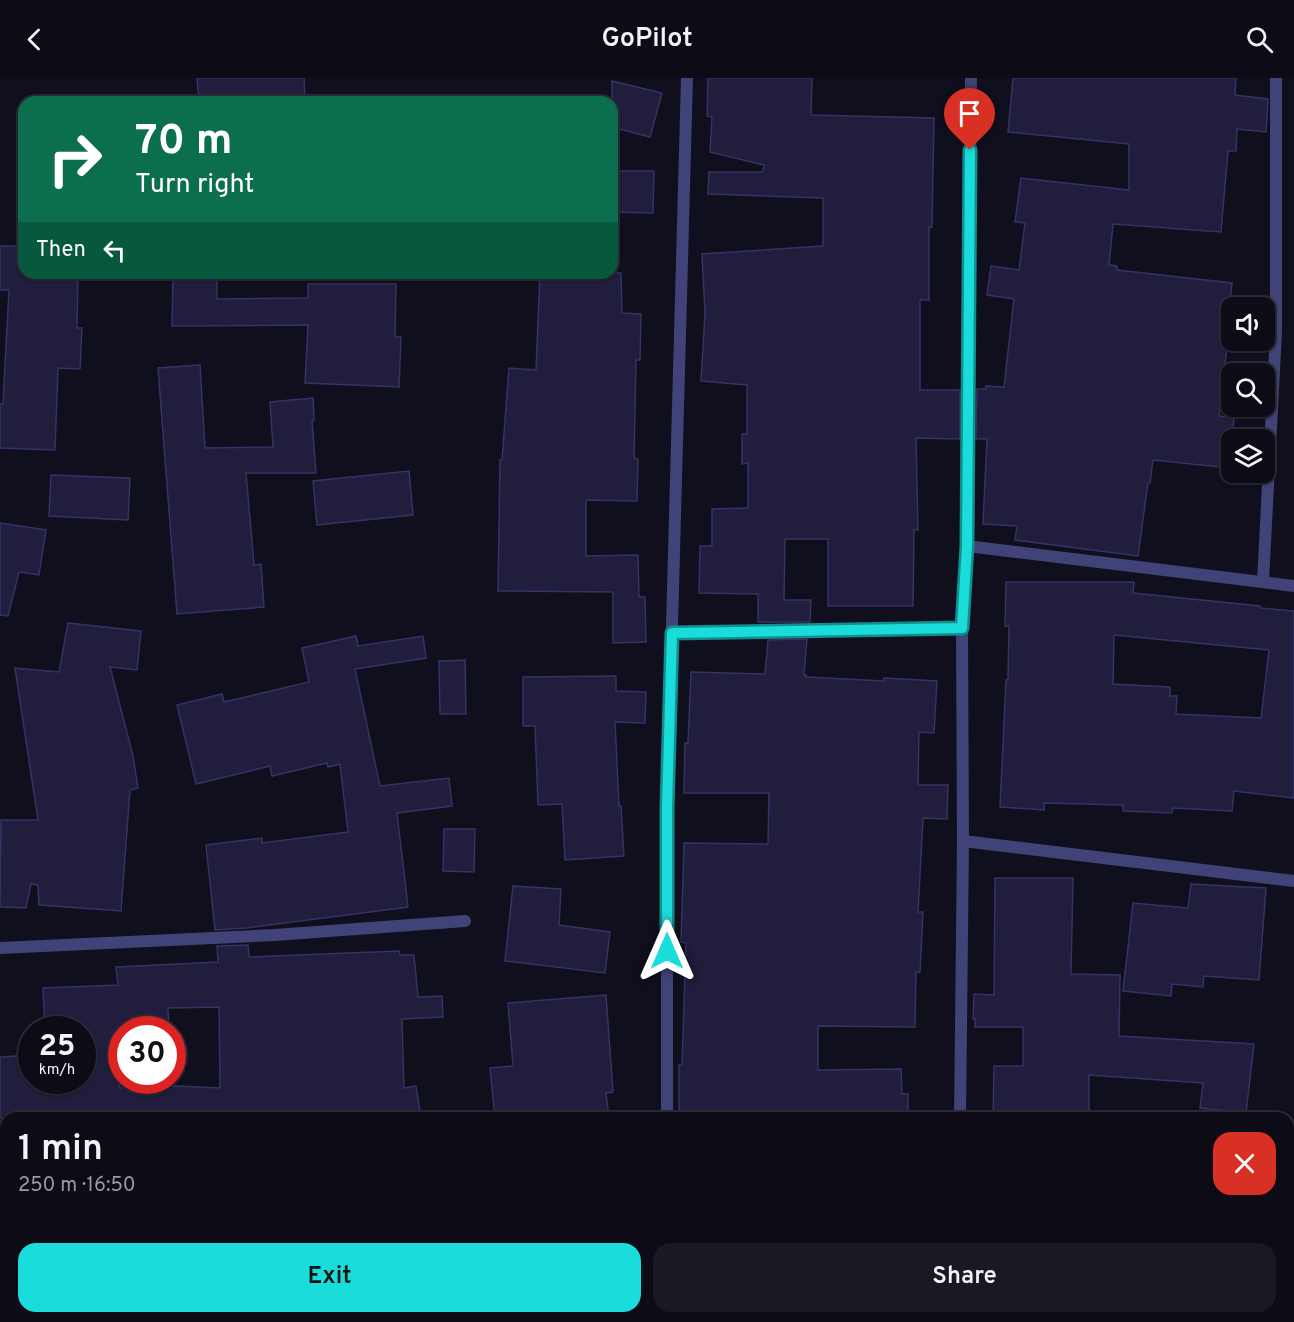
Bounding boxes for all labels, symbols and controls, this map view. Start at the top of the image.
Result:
text: GoPilot [601,22,693,56]
icon: back [18,23,51,56]
icon: search [1243,23,1276,56]
pin [944,88,995,150]
icon: arrive [953,97,986,130]
text: 70 m [135,116,233,169]
icon: right [36,120,114,198]
text: Turn right [135,168,254,202]
icon: left [98,234,131,267]
text: Then [36,237,86,264]
map controls [1221,297,1275,483]
button: sound [1221,297,1275,351]
button: search [1221,363,1275,417]
button: layers [1221,429,1275,483]
position arrow [635,919,699,983]
speed limit sign: 30 [108,1016,186,1094]
text: 25 [39,1029,75,1066]
text: km/h [39,1061,75,1080]
text: 1 min [18,1127,103,1173]
button: close [1213,1132,1276,1195]
text: 250 m · 16:50 [18,1173,136,1199]
button: Exit [18,1243,641,1312]
button: Share [653,1243,1276,1312]

